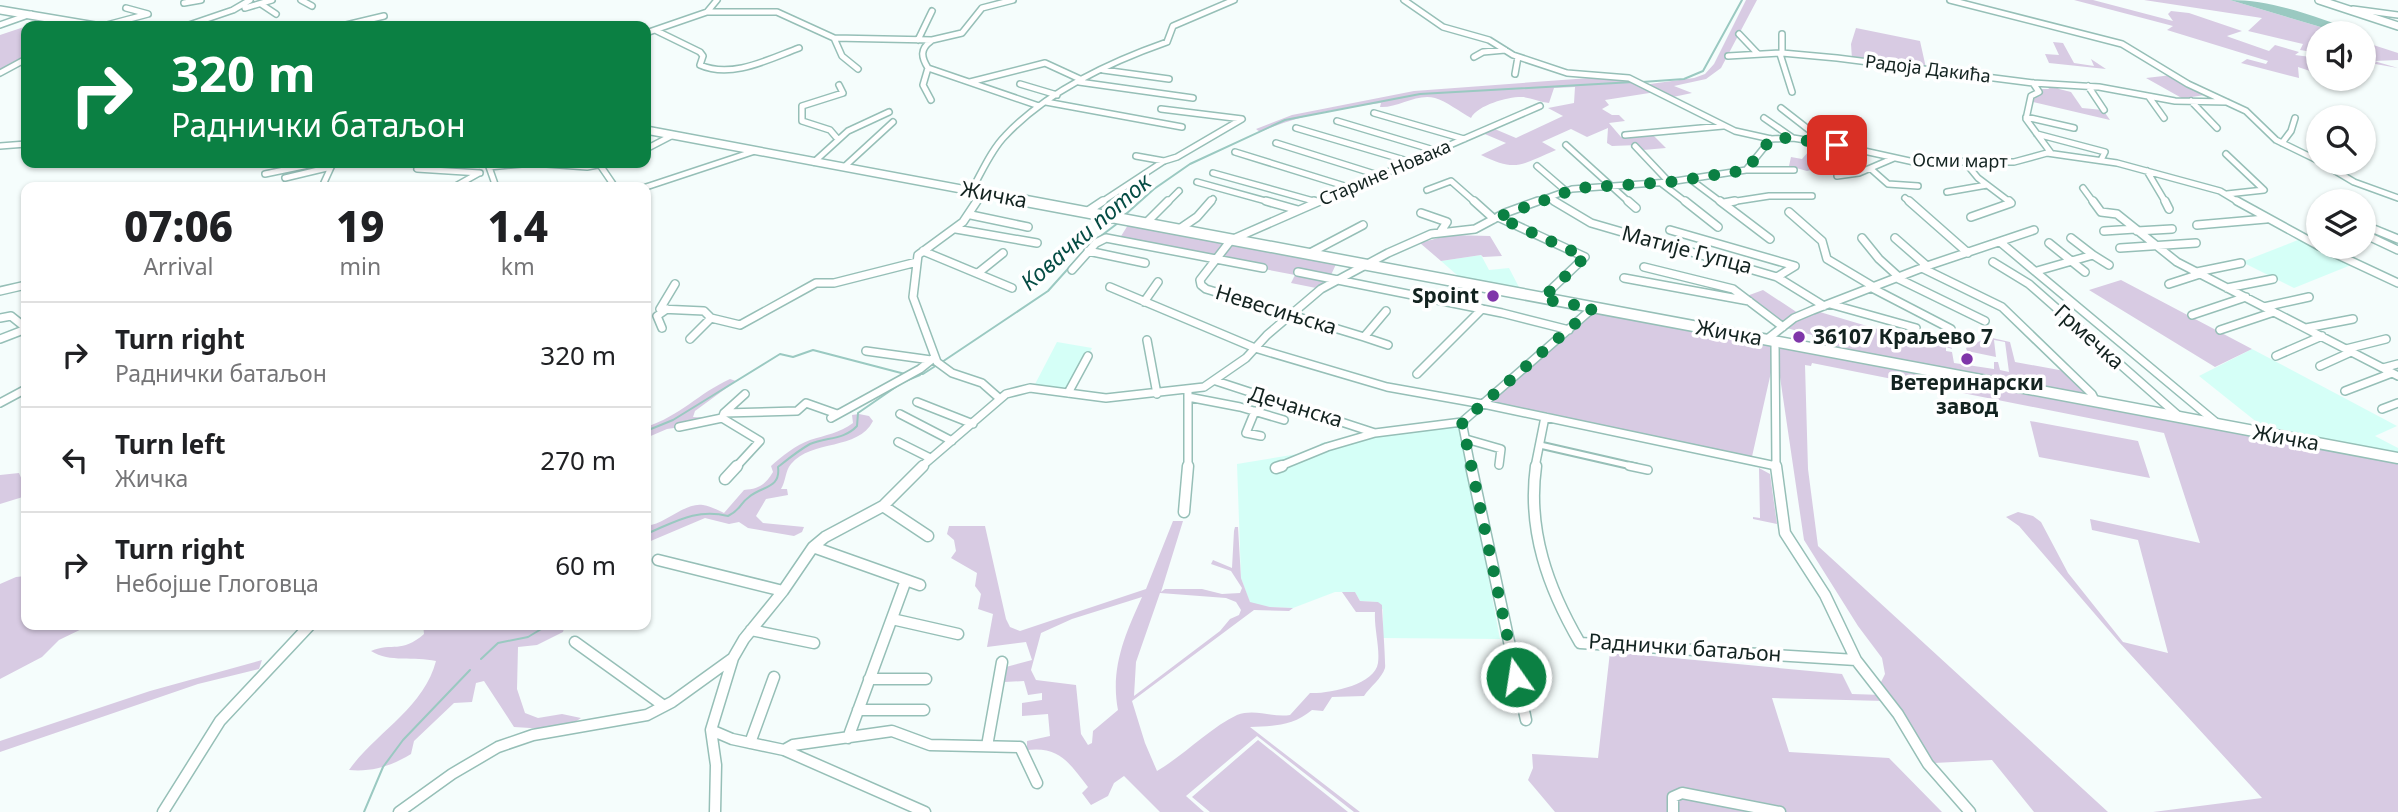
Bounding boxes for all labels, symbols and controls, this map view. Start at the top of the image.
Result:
map controls [2306,21,2376,259]
button: sound [2306,21,2376,91]
text: 320 m [171,40,316,106]
street label: Радоја Дакића [1864,48,1992,88]
icon: right [56,49,147,140]
text: Раднички батаљон [171,103,466,146]
button: search [2306,105,2376,175]
pin [1807,115,1867,175]
icon: arrive [1818,126,1856,164]
street label: Старине Новака [1315,133,1454,211]
street label: Осми март [1912,147,2008,173]
water label: Ковачки поток [1013,165,1159,297]
street label: Жичка [959,174,1030,214]
button: layers [2306,189,2376,259]
text: 07:06 [124,197,233,254]
text: 19 [336,197,385,254]
text: 1.4 [488,197,548,254]
street label: Матије Гупца [1619,218,1756,280]
text: Arrival [143,250,214,282]
text: min [339,250,381,282]
text: km [501,250,535,282]
street label: Невесињска [1212,277,1340,341]
place label: Spoint [1412,281,1479,309]
marker: Spoint [1485,288,1501,304]
street label: Грмечка [2049,297,2131,375]
street label: Жичка [1694,312,1765,352]
text: Turn right [115,321,245,357]
place label: 36107 Краљево 7 [1813,322,1993,350]
marker: 36107 Краљево 7 [1791,329,1807,345]
icon: right [56,336,94,374]
text: 320 m [540,337,616,373]
marker: Ветеринарски завод [1959,351,1975,367]
text: Раднички батаљон [115,357,327,389]
place label: Ветеринарски завод [1890,368,2044,420]
street label: Дечанска [1246,379,1346,434]
street label: Жичка [2251,417,2322,457]
text: Turn left [115,426,226,462]
icon: left [56,441,94,479]
text: 270 m [540,442,616,478]
text: Жичка [115,462,188,494]
text: Turn right [115,531,245,567]
icon: right [56,546,94,584]
text: 60 m [555,547,616,583]
text: Небојше Глоговца [115,567,319,599]
street label: Раднички батаљон [1588,626,1783,668]
position arrow [1479,640,1553,714]

